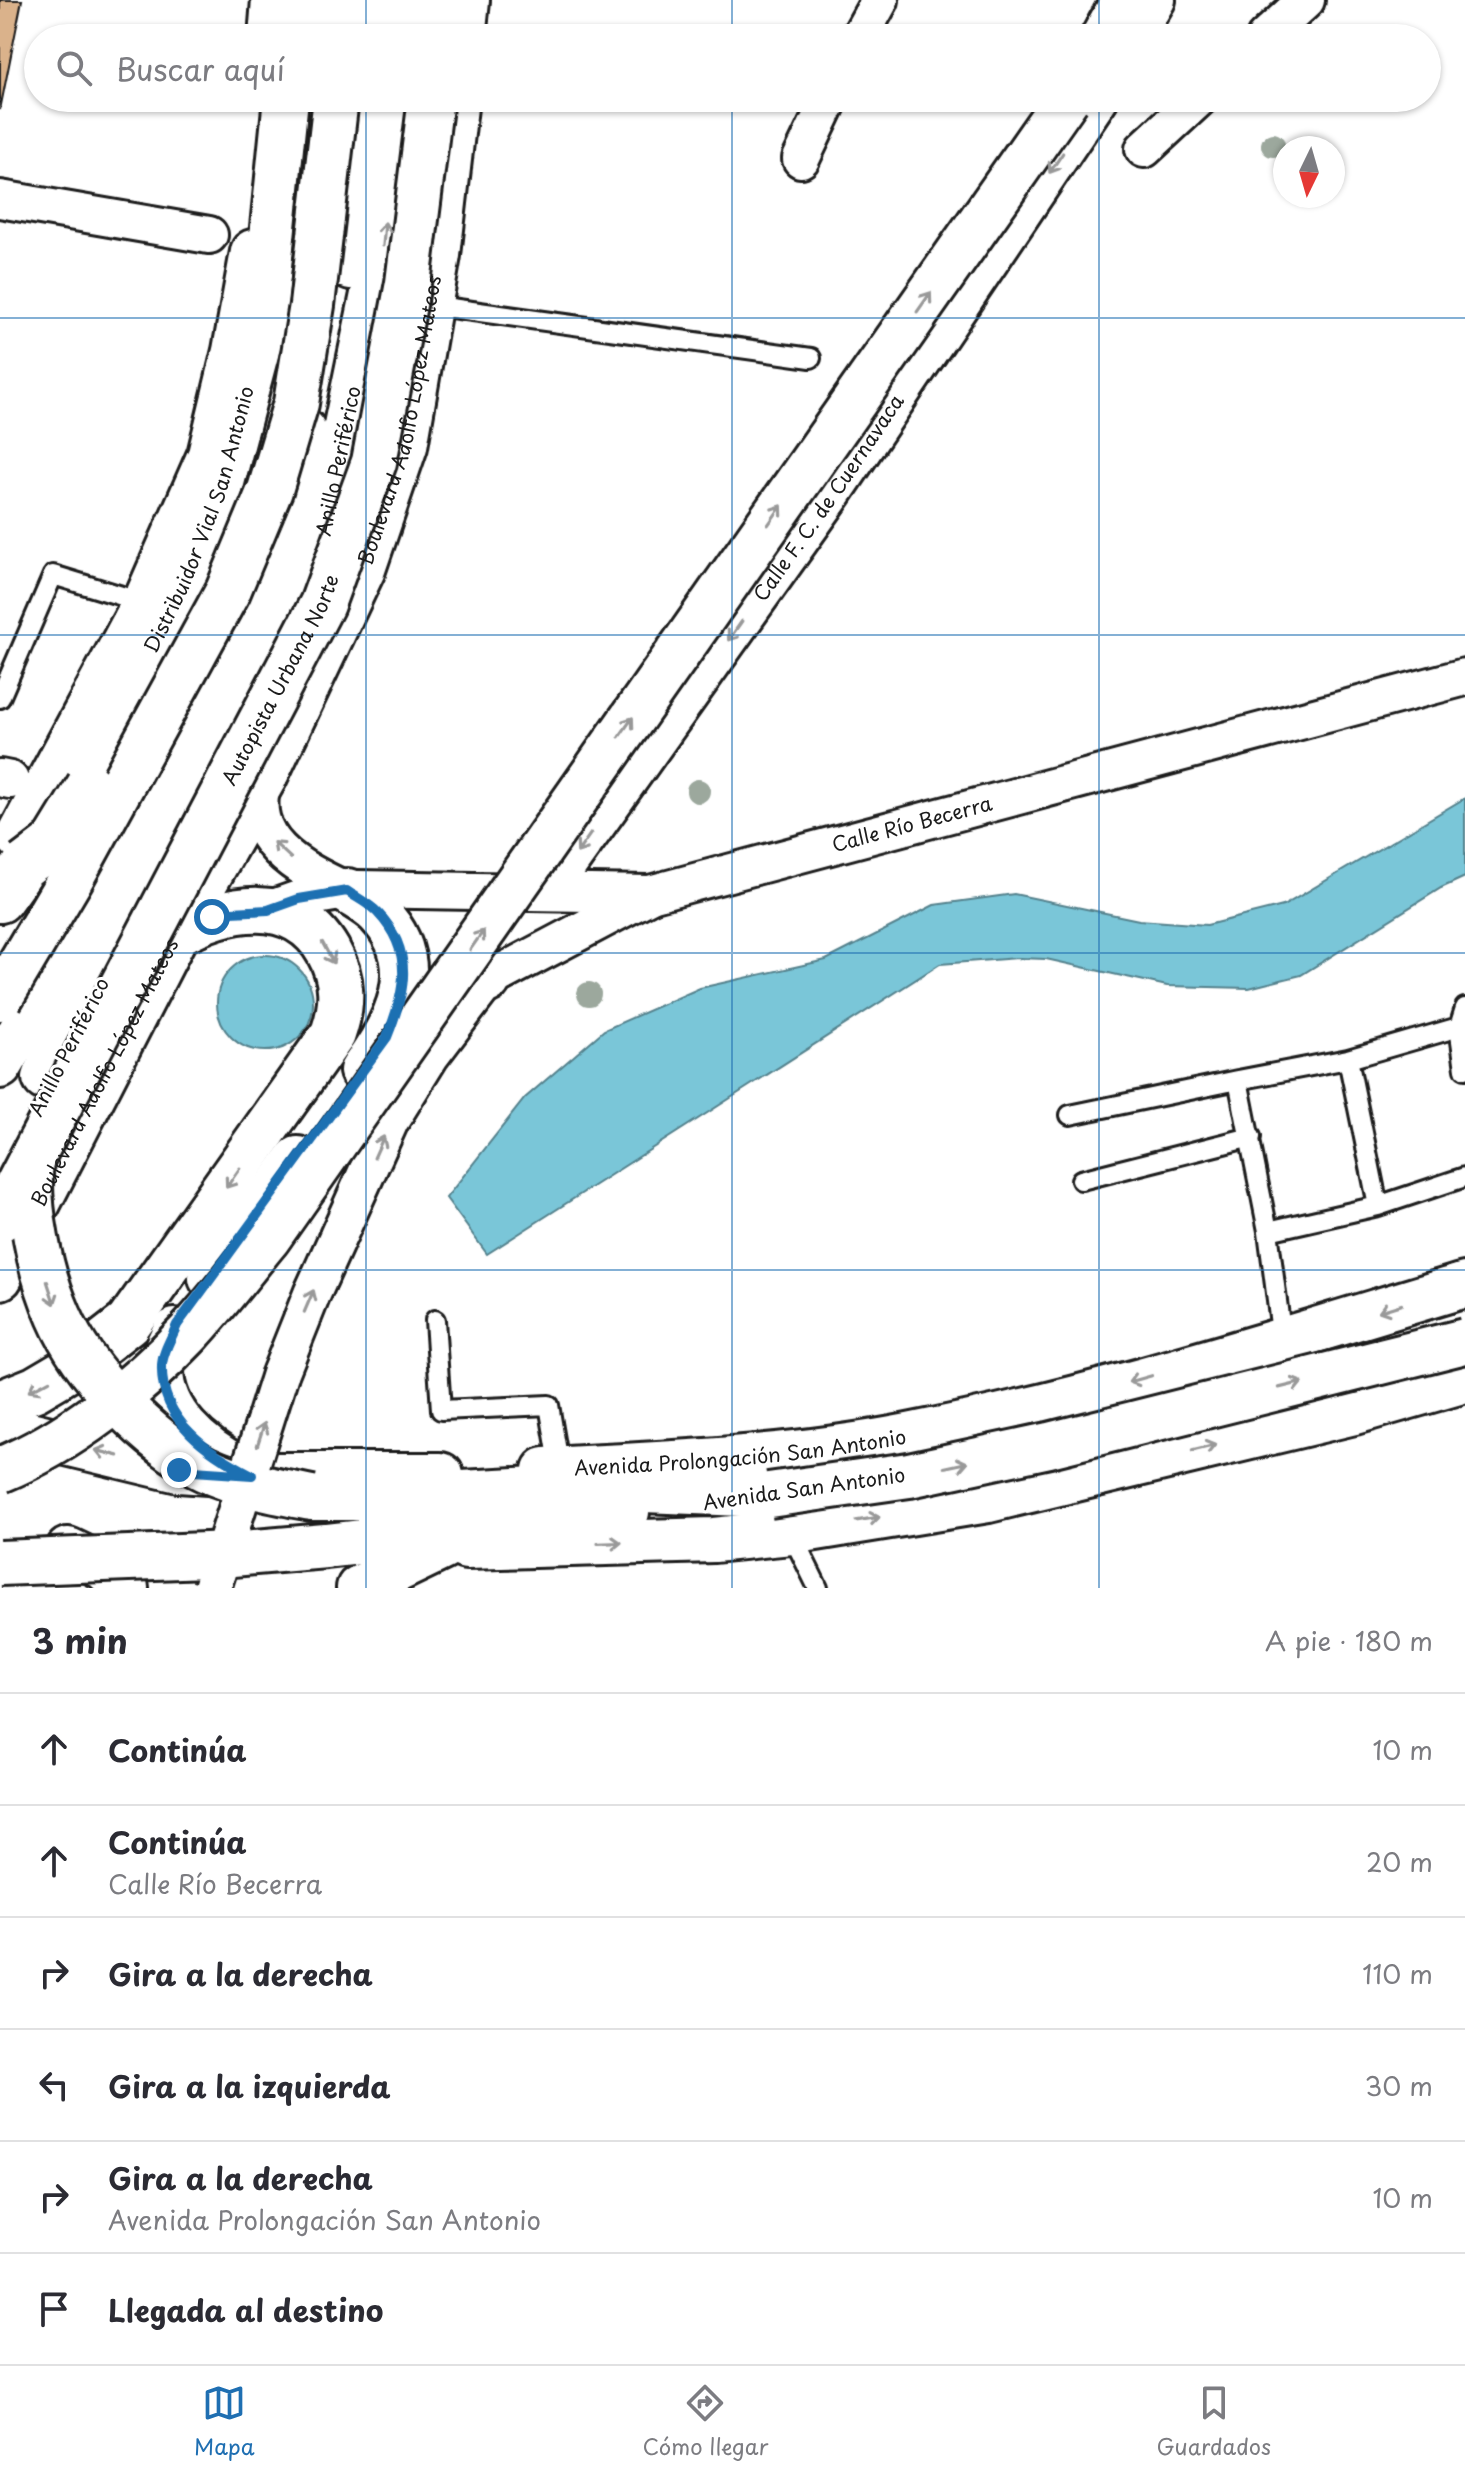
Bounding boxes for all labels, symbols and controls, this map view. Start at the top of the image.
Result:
search box [24,24,1441,112]
icon: search [52,46,96,90]
text: Buscar aquí [116,46,285,91]
north arrow [1273,136,1345,208]
one-way arrow [1048,151,1064,173]
one-way arrow [377,221,392,248]
street label: Boulevard Adolfo López Mateos [350,273,448,568]
one-way arrow [916,291,932,313]
street label: Distribuidor Vial San Antonio [136,383,261,658]
street label: Anillo Periférico [308,383,368,538]
street label: Calle F. C. de Cuernavaca [745,387,911,607]
one-way arrow [767,504,783,526]
street label: Autopista Urbana Norte [214,570,346,790]
one-way arrow [727,620,743,642]
one-way arrow [618,717,634,739]
street label: Calle Río Becerra [828,787,996,859]
one-way arrow [576,832,592,854]
one-way arrow [272,841,292,859]
route start [194,899,230,935]
one-way arrow [469,930,485,952]
street label: Boulevard Adolfo López Mateos [23,933,185,1211]
one-way arrow [321,941,337,965]
street label: Anillo Periférico [20,972,116,1121]
one-way arrow [372,1135,387,1159]
one-way arrow [225,1166,241,1188]
one-way arrow [45,1280,60,1305]
one-way arrow [303,1289,317,1314]
one-way arrow [1378,1301,1404,1316]
one-way arrow [1128,1373,1154,1388]
one-way arrow [1277,1376,1303,1391]
one-way arrow [28,1378,52,1394]
one-way arrow [254,1421,269,1446]
street label: Avenida Prolongación San Antonio [573,1421,908,1483]
one-way arrow [1191,1439,1217,1454]
one-way arrow [95,1445,121,1460]
route end [161,1452,197,1488]
one-way arrow [943,1457,968,1472]
street label: Avenida San Antonio [701,1459,907,1517]
one-way arrow [855,1511,880,1526]
one-way arrow [596,1536,623,1551]
text: 3 min [32,1614,128,1666]
text: A pie · 180 m [1265,1621,1433,1660]
icon: ahead [32,1727,76,1771]
text: Continúa [108,1727,247,1772]
text: 10 m [1372,1730,1433,1769]
text: Continúa [108,1819,247,1864]
icon: ahead [32,1839,76,1883]
text: 20 m [1366,1842,1433,1881]
text: Calle Río Becerra [108,1864,322,1903]
icon: right [32,1951,76,1995]
text: Gira a la derecha [108,1951,373,1996]
text: 110 m [1362,1954,1433,1993]
icon: left [32,2063,76,2107]
text: Gira a la izquierda [108,2063,391,2108]
text: 30 m [1365,2066,1433,2105]
text: Gira a la derecha [108,2155,373,2200]
icon: right [32,2175,76,2219]
text: 10 m [1372,2178,1433,2217]
text: Avenida Prolongación San Antonio [108,2200,541,2239]
icon: arrive [32,2287,76,2331]
text: Llegada al destino [108,2287,383,2332]
tab: Mapa [194,2381,255,2462]
tab: Cómo llegar [643,2381,768,2462]
tab: Guardados [1156,2381,1271,2462]

